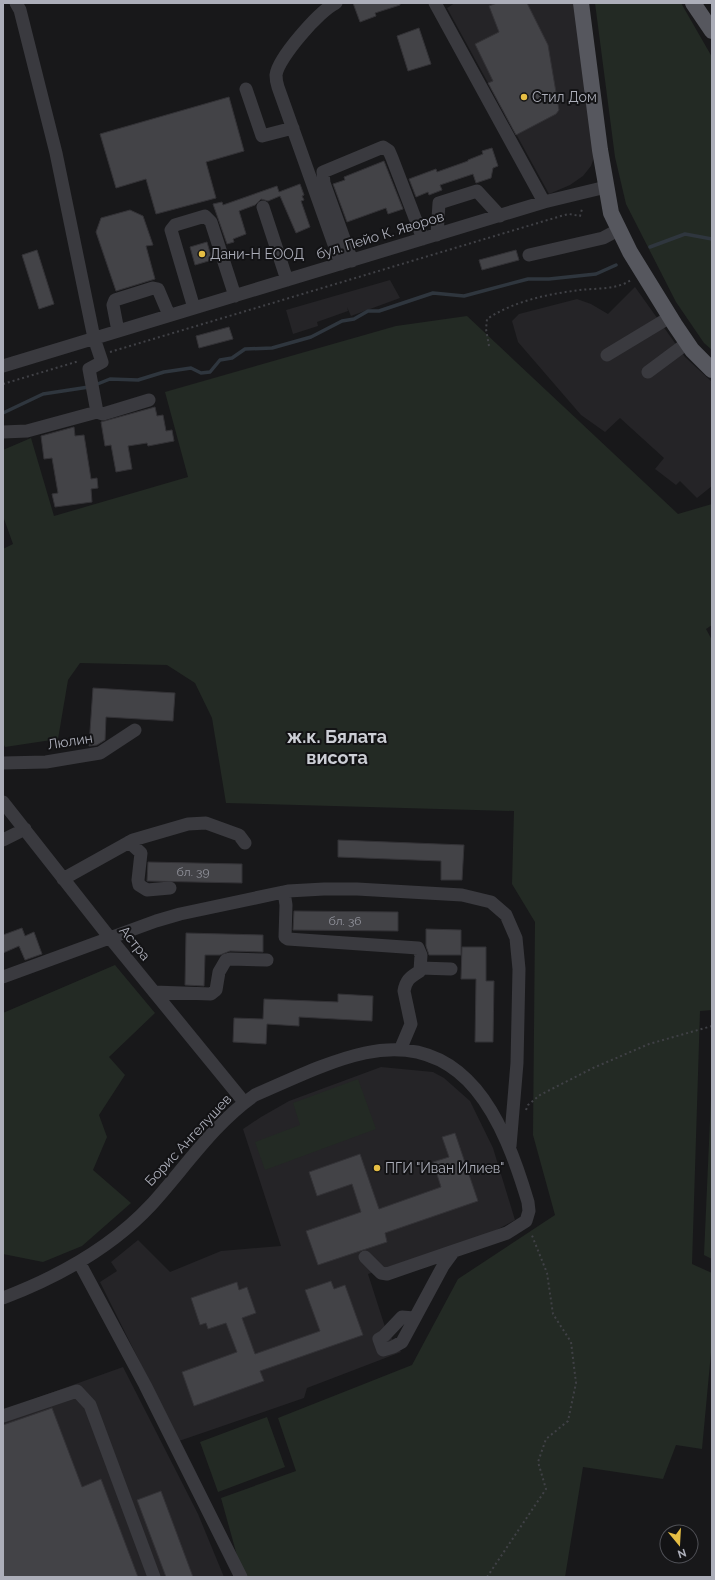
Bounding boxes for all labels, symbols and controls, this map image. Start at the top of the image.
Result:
place label: Стил Дом [532,89,597,105]
marker: Стил Дом [519,92,529,102]
street label: бул. Пейо К. Яворов [314,208,446,262]
place label: Дани-Н ЕООД [210,246,304,262]
marker: Дани-Н ЕООД [197,249,207,259]
district label: ж.к. Бялата висота [287,726,387,768]
street label: Люлин [46,730,94,752]
house number: бл. 39 [177,865,209,879]
house number: бл. 36 [328,914,362,928]
street label: Астра [116,922,154,964]
street label: Борис Ангелушев [142,1091,234,1189]
place label: ПГИ "Иван Илиев" [385,1160,504,1176]
marker: ПГИ "Иван Илиев" [372,1163,382,1173]
north arrow [659,1524,699,1564]
text: N [676,1546,688,1561]

